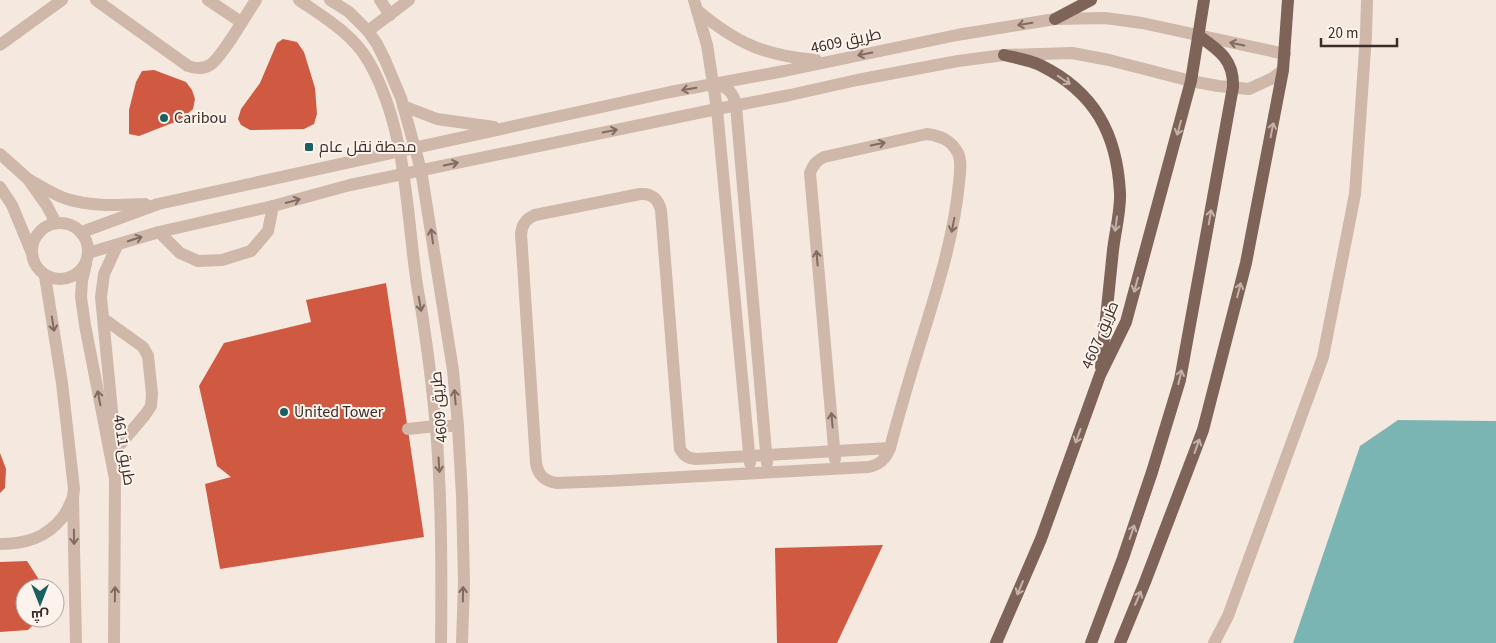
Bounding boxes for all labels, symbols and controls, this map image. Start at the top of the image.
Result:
scale bar [1321,15,1397,47]
one-way arrow [1018,20,1034,30]
street label: طريق 4609 [809,23,883,59]
text: 20 m [1328,23,1358,44]
one-way arrow [1229,39,1245,49]
one-way arrow [858,50,874,59]
one-way arrow [1057,75,1071,85]
one-way arrow [681,85,697,94]
place label: Caribou [174,107,227,129]
marker: Caribou [158,112,170,124]
one-way arrow [1173,119,1183,135]
one-way arrow [1267,123,1277,139]
one-way arrow [602,126,618,136]
place label: محطة نقل عام [319,136,416,158]
one-way arrow [869,139,885,149]
marker: محطة نقل عام [303,141,315,153]
one-way arrow [443,159,459,169]
one-way arrow [284,195,300,205]
one-way arrow [1206,209,1216,225]
one-way arrow [1111,216,1121,232]
one-way arrow [948,217,957,233]
one-way arrow [427,229,437,245]
one-way arrow [127,234,143,244]
one-way arrow [813,250,822,266]
one-way arrow [1131,276,1141,292]
one-way arrow [1235,282,1245,298]
one-way arrow [415,295,425,311]
street label: طريق 4607 [1076,298,1124,372]
one-way arrow [48,315,58,331]
one-way arrow [1176,369,1185,385]
street label: طريق 4609 [425,370,453,444]
one-way arrow [450,389,460,405]
one-way arrow [94,391,103,407]
place label: United Tower [294,401,384,423]
marker: United Tower [278,406,290,418]
one-way arrow [827,412,836,428]
street label: طريق 4611 [108,413,140,487]
one-way arrow [1073,428,1082,443]
one-way arrow [1193,439,1202,455]
one-way arrow [434,457,443,473]
one-way arrow [1127,524,1137,540]
one-way arrow [69,528,79,545]
north arrow [15,578,65,628]
one-way arrow [1015,579,1024,595]
one-way arrow [110,587,120,603]
one-way arrow [458,587,468,603]
one-way arrow [1134,591,1144,606]
text: ش [31,605,49,625]

